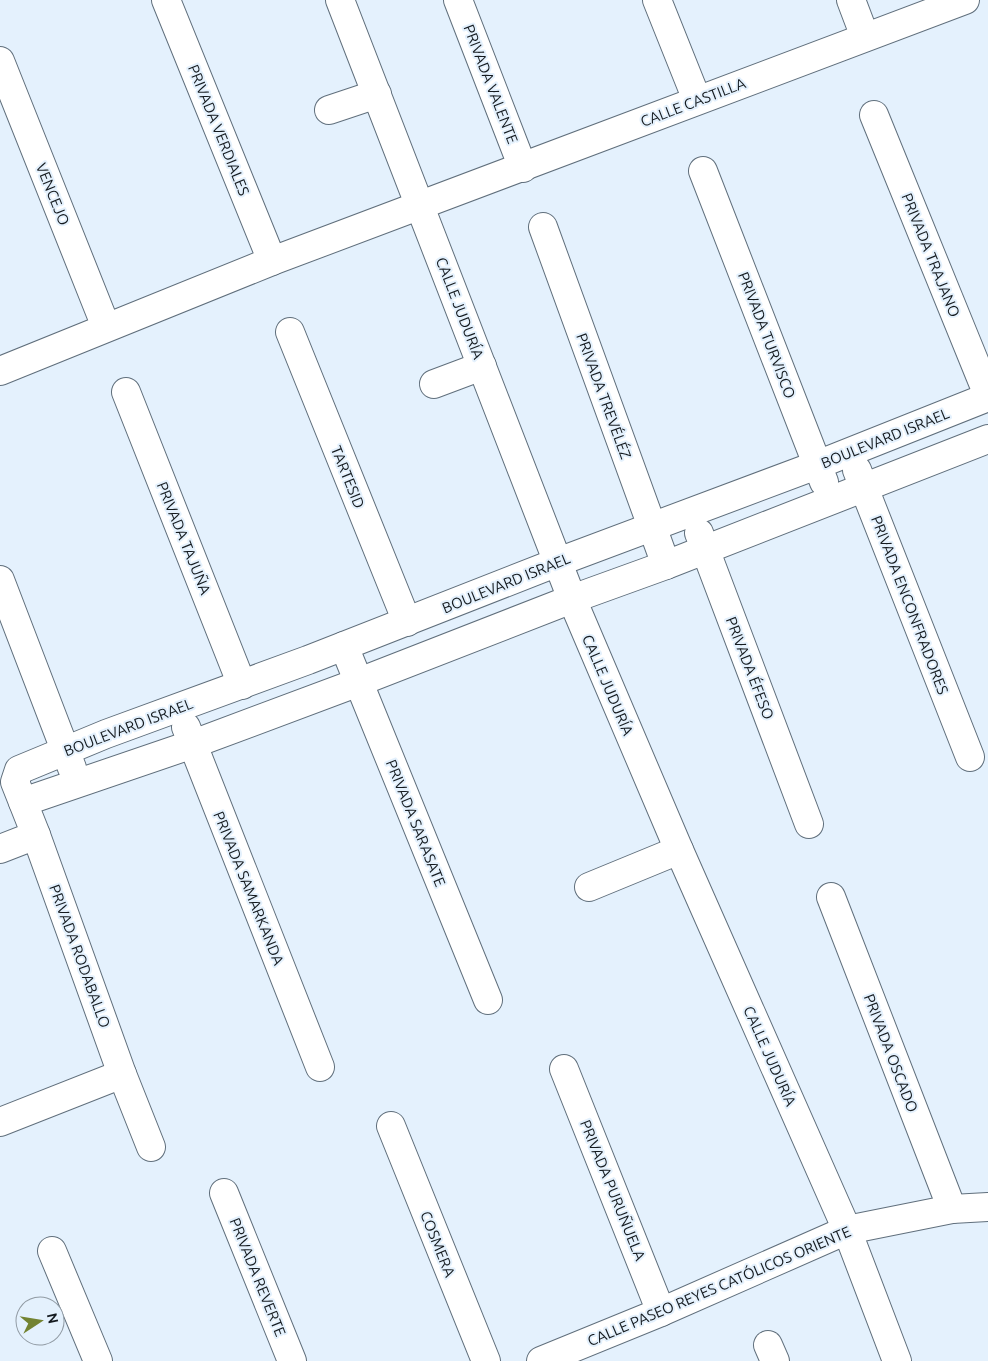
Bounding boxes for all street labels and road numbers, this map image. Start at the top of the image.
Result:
street label: PRIVADA VALENTE [460,22,522,146]
street label: PRIVADA VERDIALES [185,62,253,198]
street label: CALLE CASTILLA [638,74,748,130]
street label: VENCEJO [33,160,73,228]
street label: PRIVADA TRAJANO [898,191,964,319]
street label: CALLE JUDURÍA [433,255,487,362]
street label: PRIVADA TURVISCO [735,269,799,401]
street label: PRIVADA TREVÉLÉZ [573,331,635,461]
street label: BOULEVARD ISRAEL [818,404,952,471]
street label: TARTESID [328,443,368,511]
street label: PRIVADA TAJUÑA [154,479,214,597]
street label: PRIVADA ENCONFRADORES [868,513,952,697]
street label: BOULEVARD ISRAEL [439,549,573,616]
street label: PRIVADA ÉFESO [723,614,777,722]
street label: CALLE JUDURÍA [579,632,637,738]
street label: BOULEVARD ISRAEL [61,694,195,759]
street label: PRIVADA SARASATE [383,757,449,889]
street label: PRIVADA SAMARKANDA [210,809,288,968]
street label: PRIVADA RODABALLO [46,882,114,1030]
street label: PRIVADA OSCADO [861,991,921,1115]
street label: CALLE JUDURÍA [740,1003,800,1109]
street label: PRIVADA PURUÑUELA [577,1117,649,1263]
street label: COSMERA [417,1209,459,1280]
street label: PRIVADA REVERTE [226,1215,290,1339]
street label: CALLE PASEO REYES CATÓLICOS ORIENTE [585,1223,853,1349]

